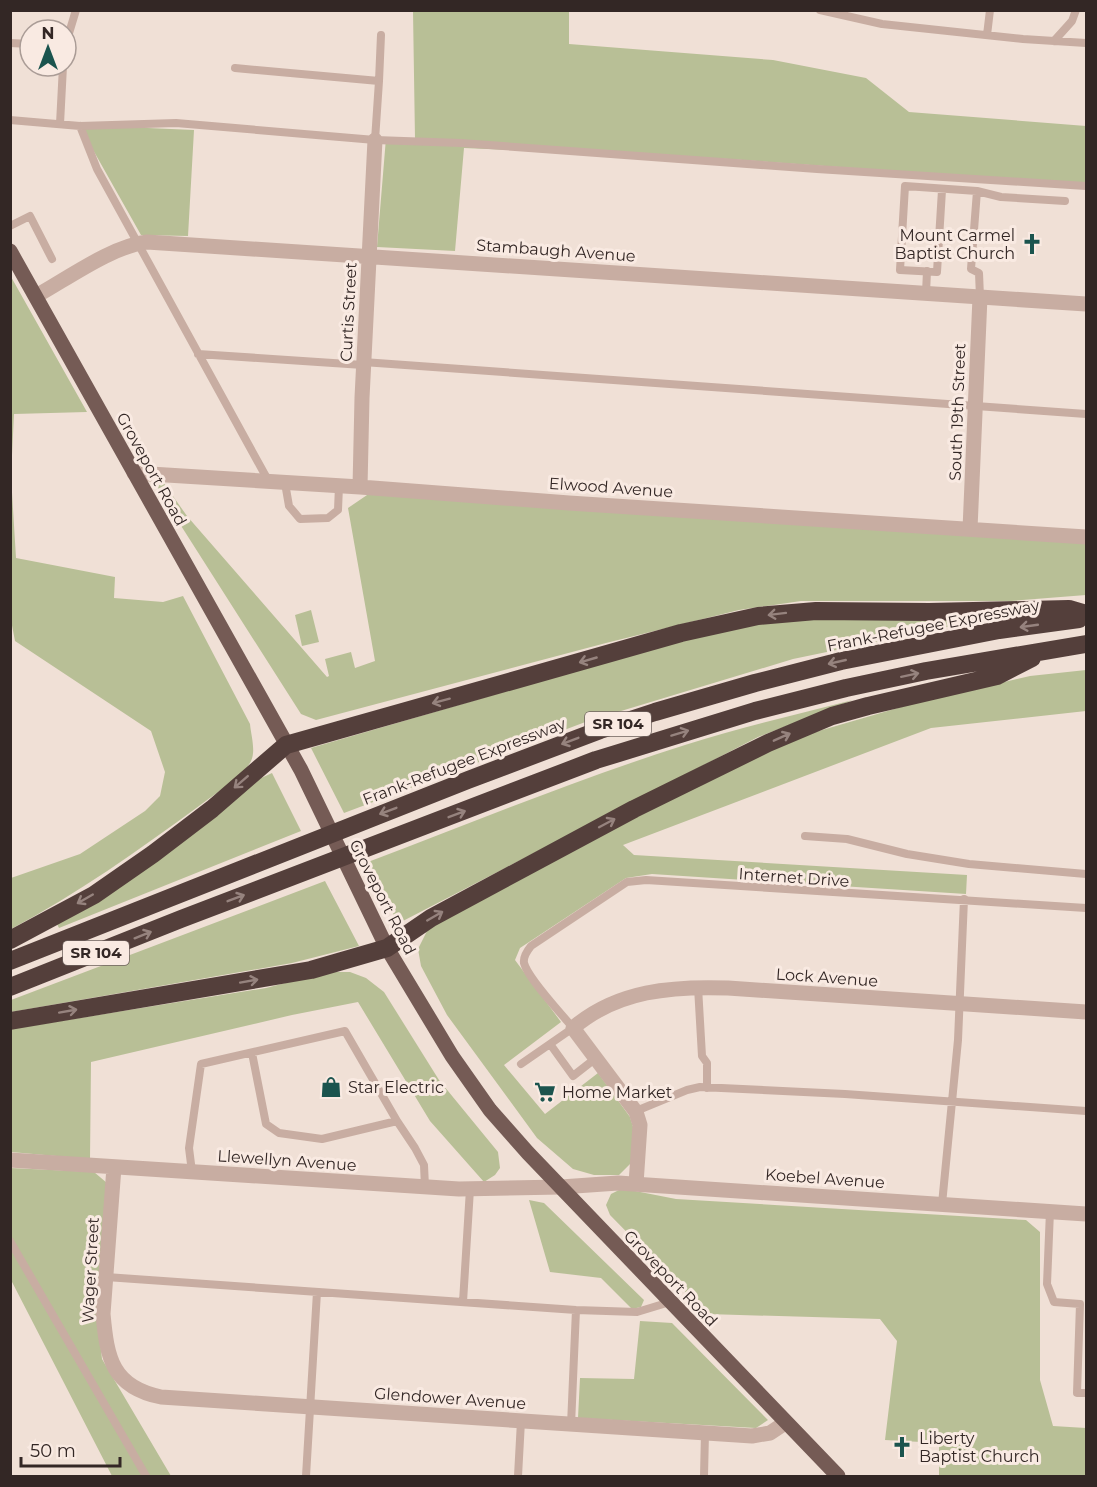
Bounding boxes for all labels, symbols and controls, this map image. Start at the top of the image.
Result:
north arrow [18,18,78,78]
text: N [42,24,54,43]
place label: Mount Carmel Baptist Church [895,226,1015,263]
church icon: Mount Carmel Baptist Church [1020,232,1044,256]
street label: Stambaugh Avenue [476,235,636,266]
street label: Curtis Street [336,261,361,362]
street label: South 19th Street [946,342,969,481]
street label: Groveport Road [113,409,191,529]
street label: Elwood Avenue [548,474,674,501]
street label: Frank-Refugee Expressway [825,596,1041,655]
one-way arrow [767,609,787,620]
one-way arrow [1019,620,1039,631]
one-way arrow [579,655,598,666]
one-way arrow [828,657,847,669]
one-way arrow [900,668,919,680]
one-way arrow [432,696,451,707]
road number: SR 104 [585,712,651,736]
street label: Frank-Refugee Expressway [360,714,569,809]
one-way arrow [670,727,689,738]
one-way arrow [772,731,790,742]
one-way arrow [561,737,580,748]
one-way arrow [234,775,249,789]
one-way arrow [379,807,398,818]
one-way arrow [448,807,466,818]
one-way arrow [598,817,616,829]
street label: Groveport Road [345,837,420,958]
street label: Internet Drive [738,864,850,891]
one-way arrow [226,892,245,903]
one-way arrow [77,894,94,906]
one-way arrow [426,909,443,921]
one-way arrow [133,929,152,940]
road number: SR 104 [63,941,129,965]
street label: Lock Avenue [775,964,879,991]
one-way arrow [239,975,259,986]
one-way arrow [58,1006,78,1017]
shop icon: Star Electric [319,1075,343,1099]
place label: Star Electric [348,1078,444,1097]
supermarket icon: Home Market [533,1080,557,1104]
place label: Home Market [562,1083,673,1102]
street label: Llewellyn Avenue [217,1146,357,1175]
street label: Koebel Avenue [764,1165,886,1192]
street label: Wager Street [78,1216,103,1323]
street label: Groveport Road [620,1226,721,1330]
street label: Glendower Avenue [373,1384,527,1413]
place label: Liberty Baptist Church [919,1429,1039,1466]
scale bar [21,1430,120,1468]
church icon: Liberty Baptist Church [890,1435,914,1459]
text: 50 m [30,1440,76,1462]

